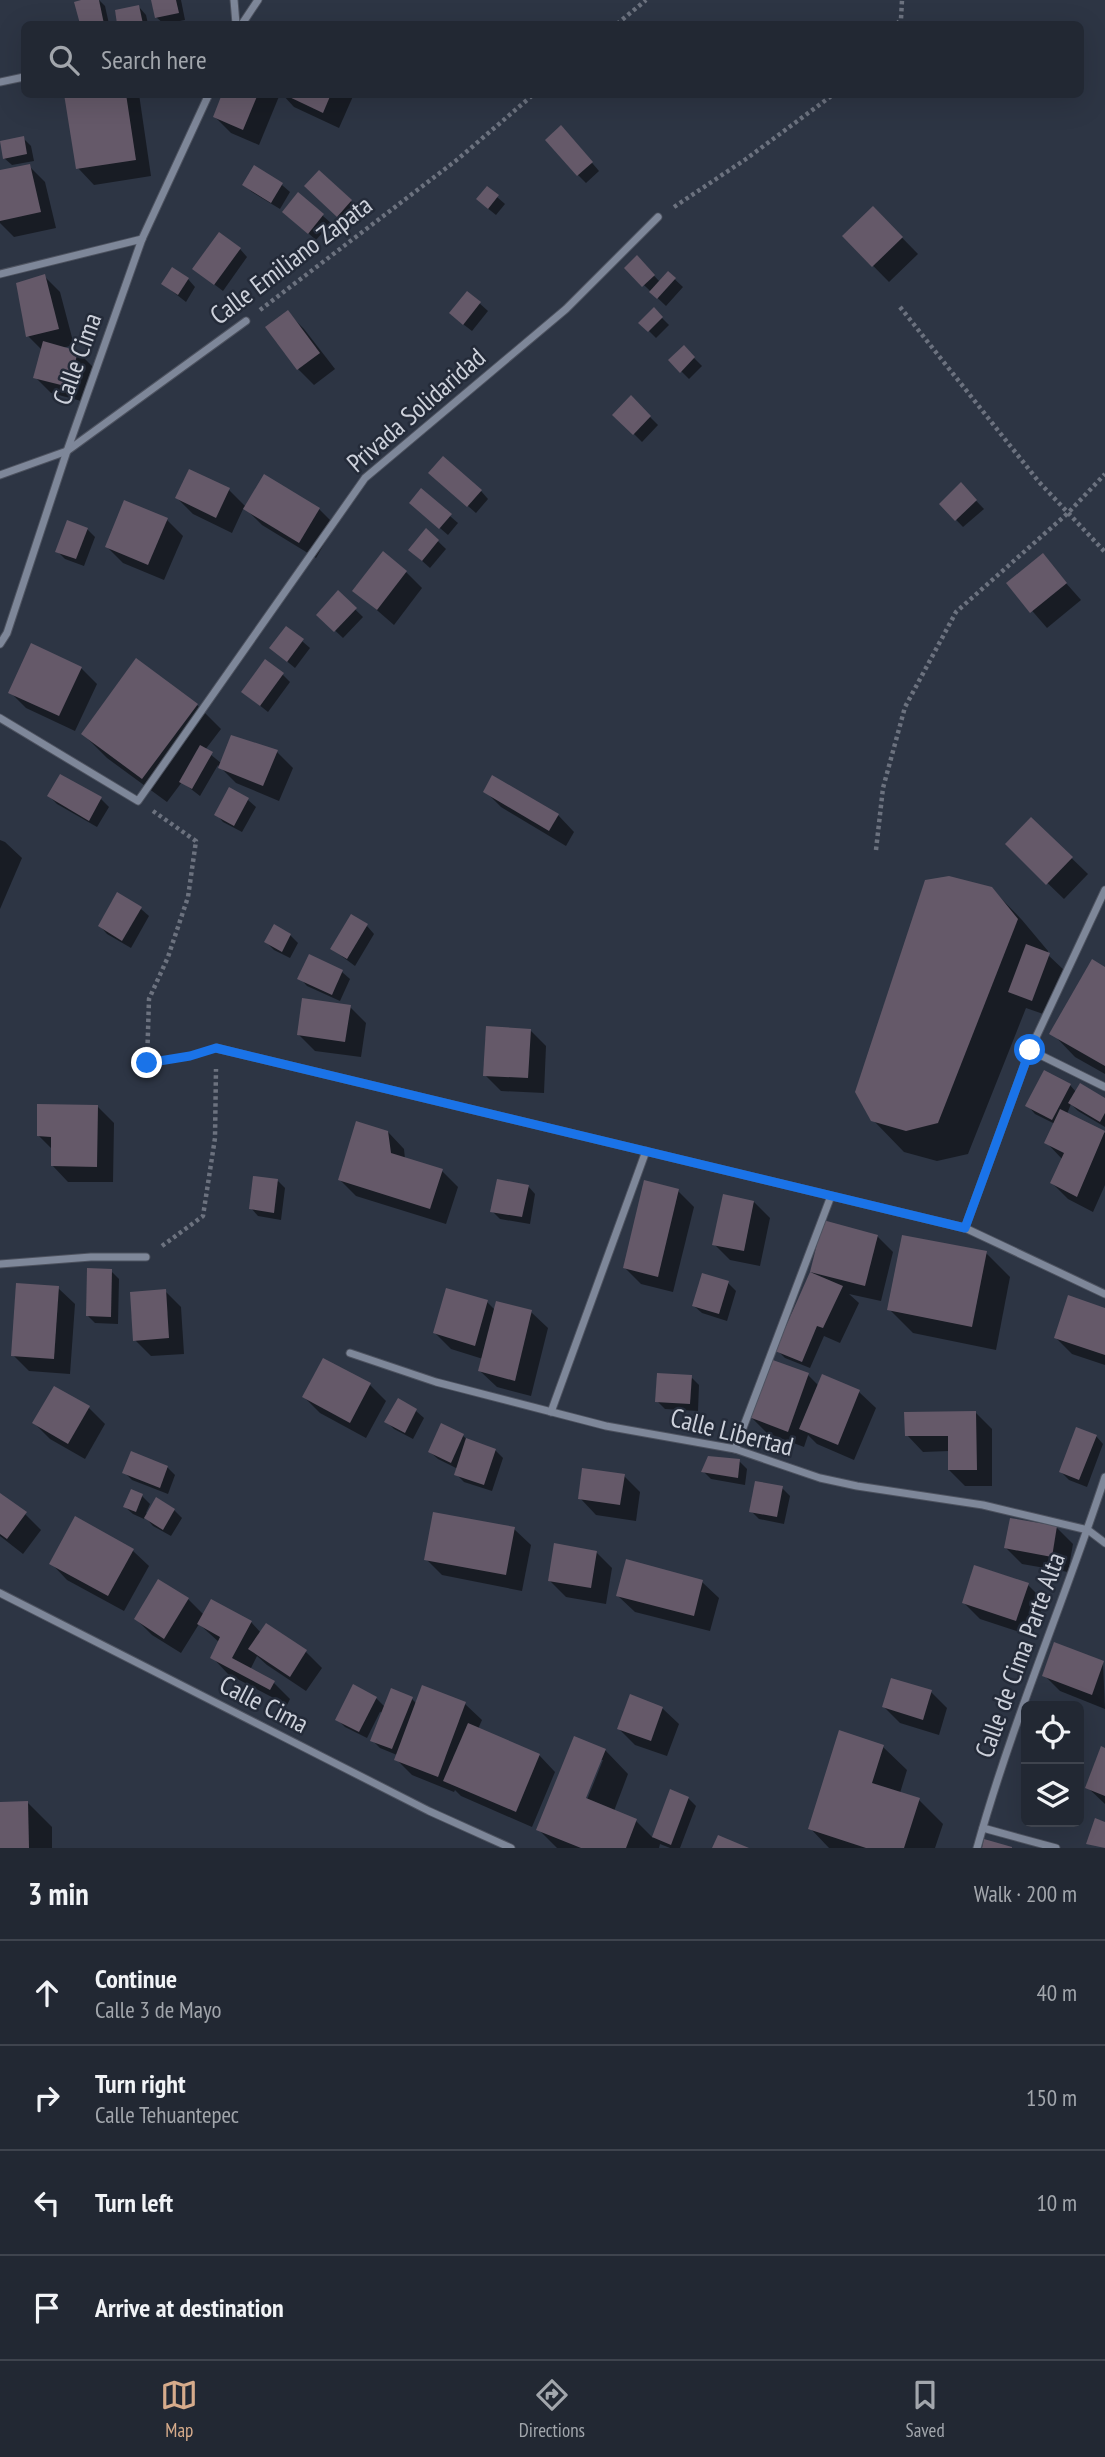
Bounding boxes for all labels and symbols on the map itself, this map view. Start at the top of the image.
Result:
street label: Calle Emiliano Zapata [203,188,378,331]
street label: Calle Cima [45,308,108,409]
street label: Privada Solidaridad [340,340,492,479]
route start [1014,1034,1045,1065]
route end [131,1047,162,1078]
street label: Calle Libertad [667,1400,797,1463]
street label: Calle de Cima Parte Alta [967,1548,1072,1762]
street label: Calle Cima [214,1667,314,1740]

